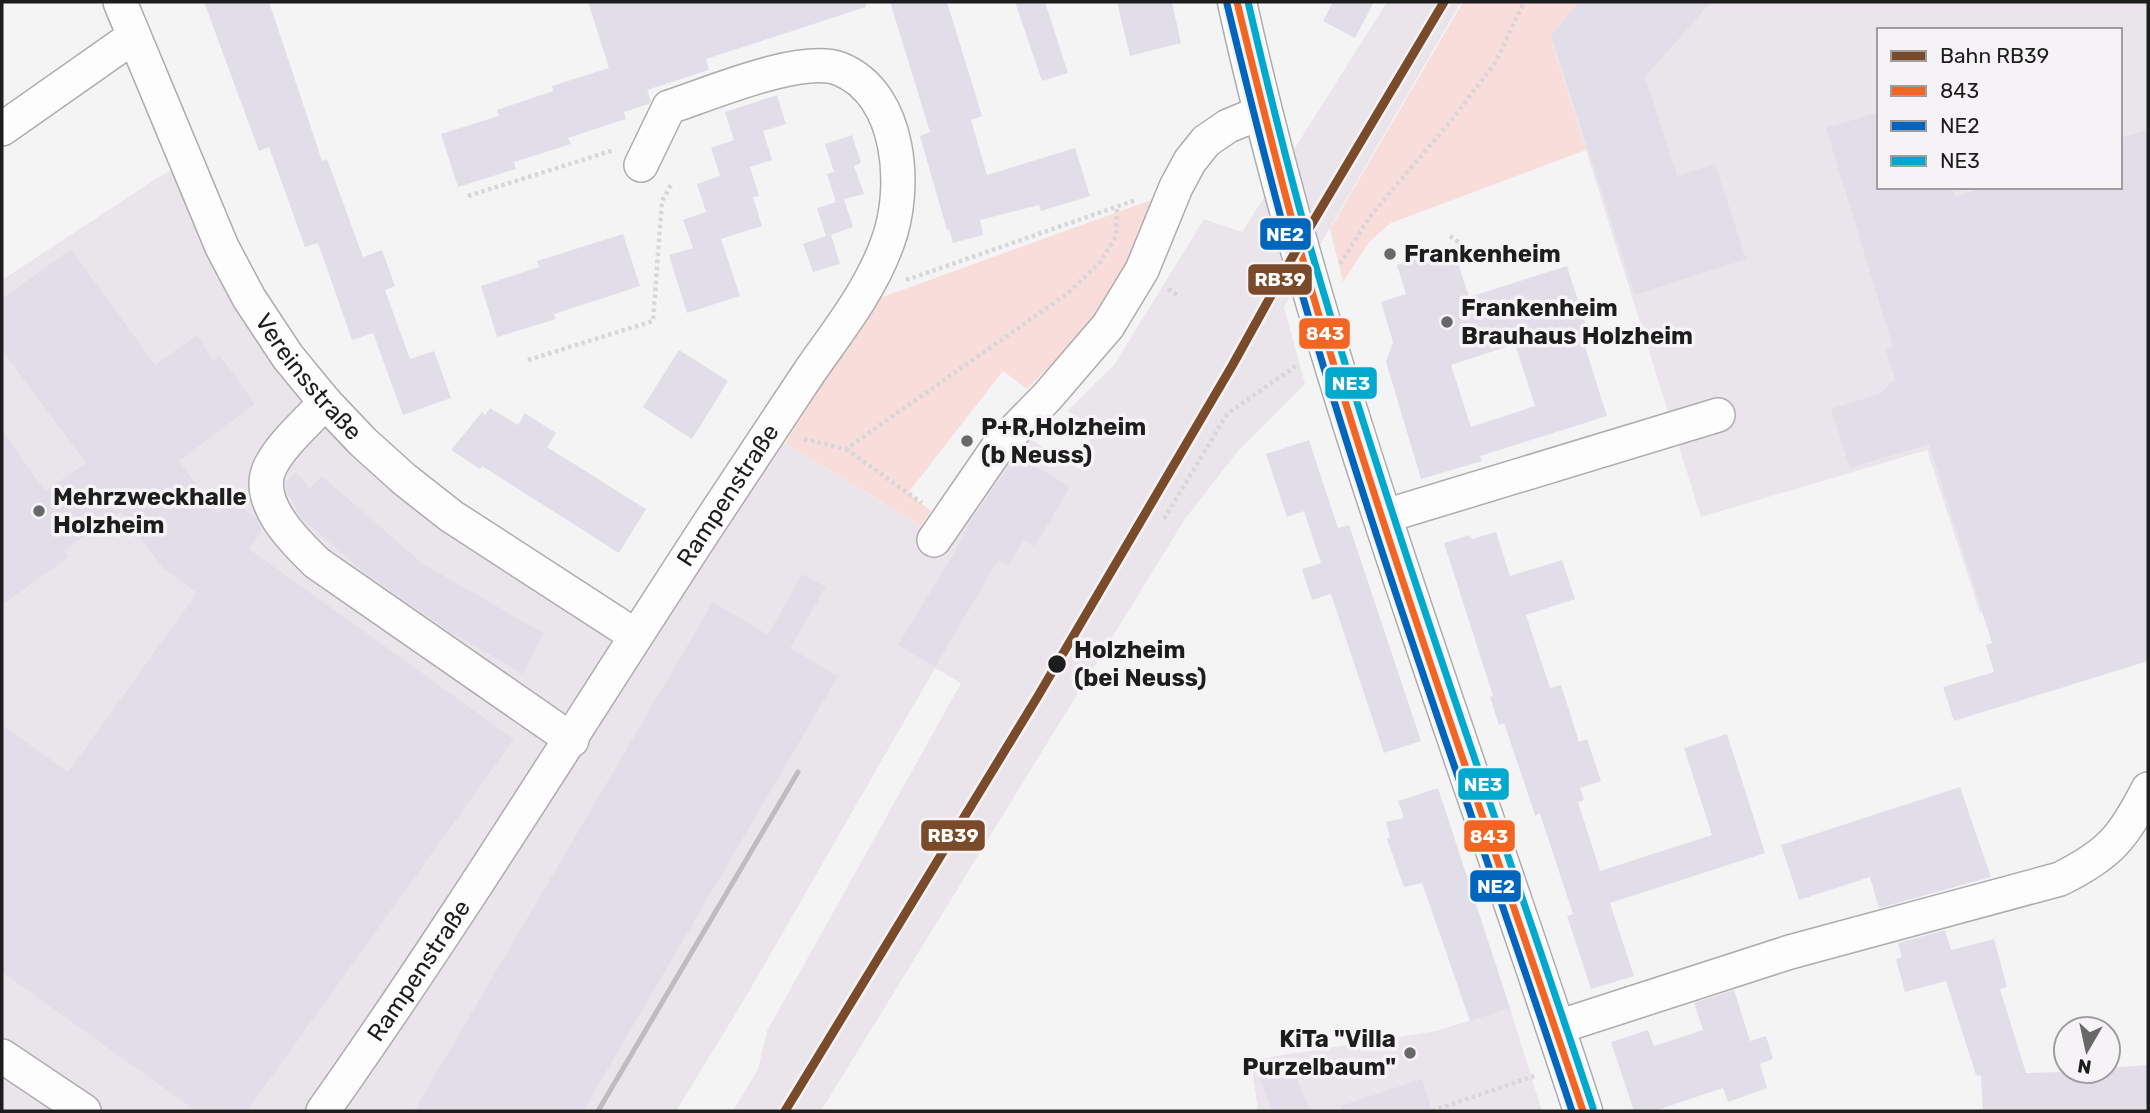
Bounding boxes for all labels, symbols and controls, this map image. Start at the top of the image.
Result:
legend [1877,28,2122,189]
text: Bahn RB39 [1940,43,2049,68]
text: 843 [1940,78,1979,103]
text: NE2 [1940,113,1980,138]
text: NE3 [1940,148,1980,173]
line badge: NE2 [1259,217,1312,251]
text: NE2 [1266,223,1304,246]
place label: Frankenheim [1404,240,1561,268]
marker: Frankenheim [1382,246,1398,262]
line badge: RB39 [1247,263,1313,296]
text: RB39 [1254,268,1306,291]
place label: Frankenheim Brauhaus Holzheim [1461,294,1693,350]
street label: Vereinsstraße [249,308,368,446]
marker: Frankenheim Brauhaus Holzheim [1439,314,1455,330]
line badge: 843 [1298,317,1351,350]
text: 843 [1306,322,1344,345]
line badge: NE3 [1324,366,1378,400]
text: NE3 [1332,372,1370,395]
place label: P+R,Holzheim (b Neuss) [981,413,1146,469]
street label: Rampenstraße [671,419,785,571]
marker: P+R,Holzheim (b Neuss) [959,433,975,449]
place label: Mehrzweckhalle Holzheim [53,483,247,539]
marker: Mehrzweckhalle Holzheim [31,503,47,519]
place label: Holzheim (bei Neuss) [1074,636,1206,692]
marker: Holzheim (bei Neuss) [1046,653,1068,675]
line badge: NE3 [1457,767,1510,801]
text: NE3 [1464,773,1502,796]
line badge: RB39 [920,819,986,852]
line badge: 843 [1463,819,1516,853]
text: RB39 [927,824,979,847]
text: 843 [1470,825,1508,848]
line badge: NE2 [1469,869,1522,903]
text: NE2 [1477,875,1515,898]
street label: Rampenstraße [362,895,476,1047]
north arrow [2052,1015,2122,1085]
place label: KiTa "Villa Purzelbaum" [1242,1025,1396,1081]
marker: KiTa "Villa Purzelbaum" [1402,1045,1418,1061]
text: N [2076,1054,2093,1079]

